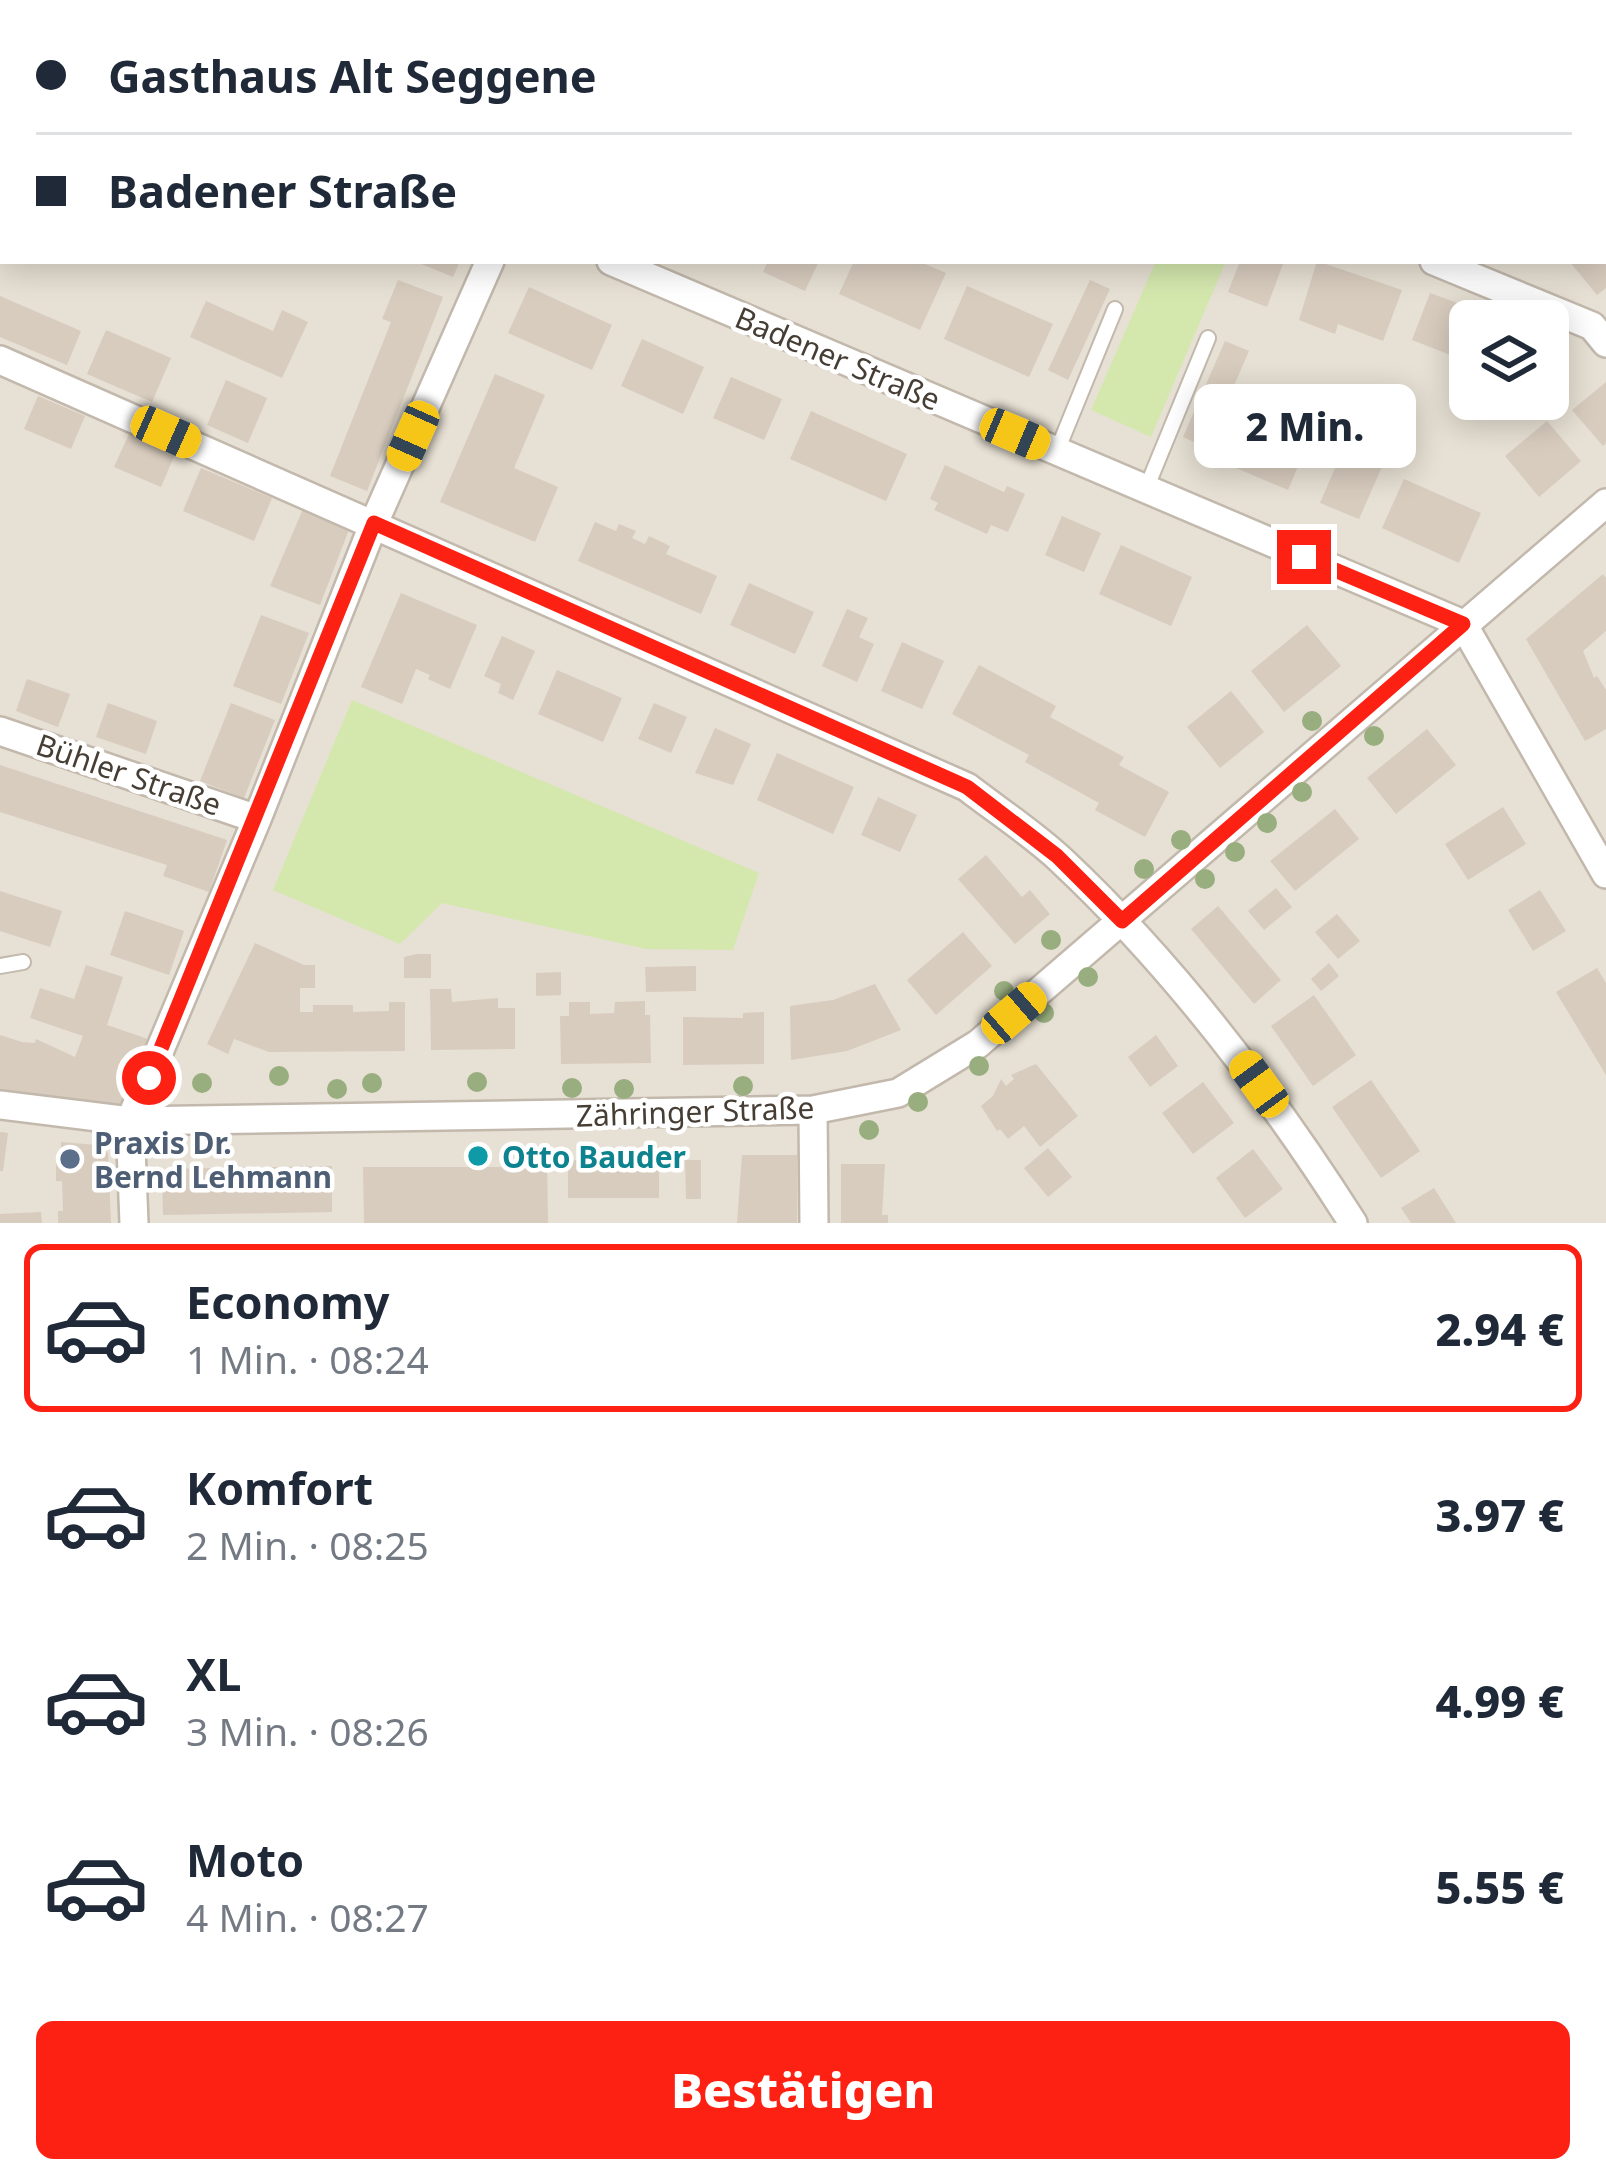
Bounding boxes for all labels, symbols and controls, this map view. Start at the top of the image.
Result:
text: Gasthaus Alt Seggene [108,45,597,106]
text: Badener Straße [108,160,457,221]
street label: Badener Straße [729,296,947,420]
map controls [1449,300,1569,420]
button: layers [1449,300,1569,420]
callout: 2 Min. [1193,383,1415,467]
car [382,396,444,476]
text: 2 Min. [1246,399,1364,452]
car [126,401,206,463]
car [975,403,1055,465]
route end [1277,530,1331,584]
street label: Bühler Straße [31,723,227,825]
car [975,976,1053,1050]
car [1223,1044,1295,1124]
route start [122,1051,176,1105]
street label: Zähringer Straße [575,1086,815,1136]
place label: Praxis Dr. Bernd Lehmann [94,1122,332,1197]
place label: Otto Bauder [502,1136,687,1177]
marker: Otto Bauder [465,1143,491,1169]
marker: Praxis Dr. Bernd Lehmann [57,1146,83,1172]
text: Economy [186,1271,390,1332]
icon: car [42,1274,150,1382]
text: 2.94 € [1435,1298,1564,1359]
text: 1 Min. · 08:24 [186,1332,429,1385]
text: Komfort [186,1457,373,1518]
icon: car [42,1460,150,1568]
text: 3.97 € [1435,1484,1564,1545]
text: 2 Min. · 08:25 [186,1518,429,1571]
text: XL [186,1643,241,1704]
icon: car [42,1646,150,1754]
text: 4.99 € [1435,1670,1564,1731]
text: 3 Min. · 08:26 [186,1704,429,1757]
text: Moto [186,1829,304,1890]
icon: car [42,1832,150,1940]
text: 5.55 € [1435,1856,1564,1917]
text: 4 Min. · 08:27 [186,1890,429,1943]
button: Bestätigen [36,2021,1570,2159]

